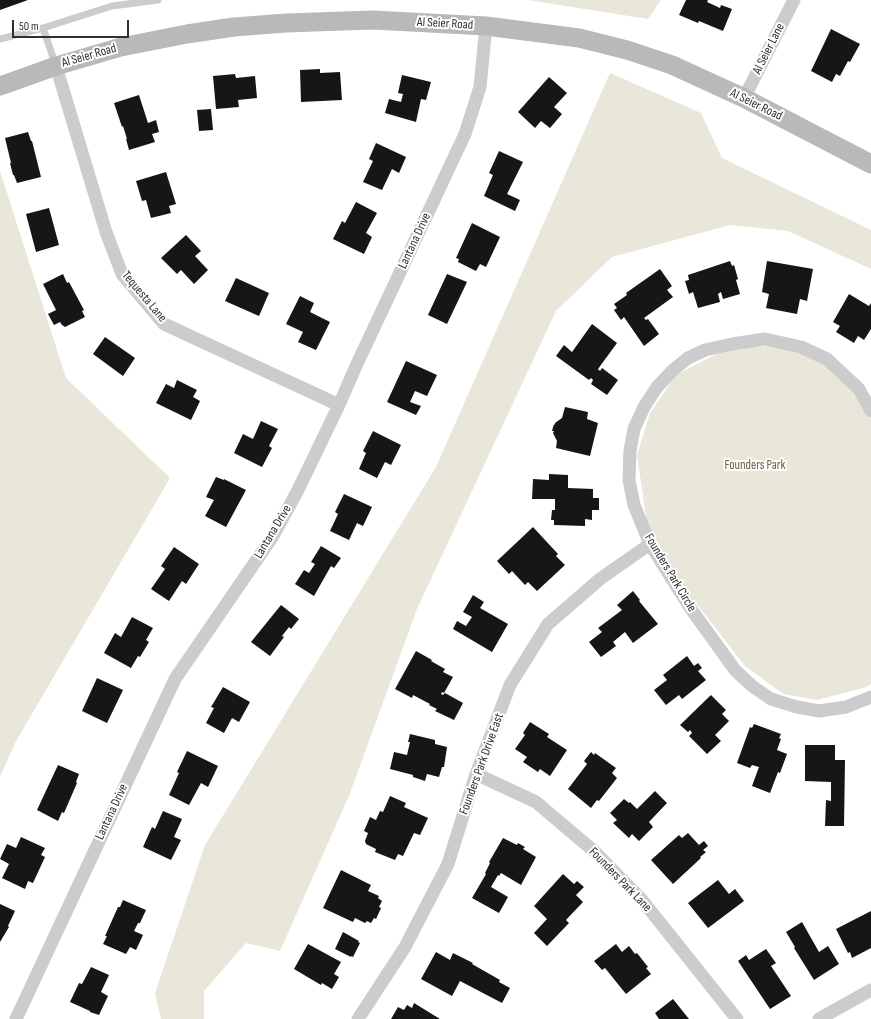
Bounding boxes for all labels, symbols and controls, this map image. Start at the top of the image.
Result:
scale bar [14,12,131,38]
street label: Al Seier Road [417,15,473,33]
text: 50 m [19,19,39,34]
street label: Al Seier Lane [750,21,788,77]
street label: Al Seier Road [60,41,118,71]
street label: Al Seier Road [727,86,785,124]
street label: Lantana Drive [395,211,435,271]
street label: Tequesta Lane [118,268,170,326]
park label: Founders Park [724,458,786,474]
street label: Lantana Drive [251,502,295,562]
street label: Founders Park Circle [641,531,699,615]
street label: Founders Park Drive East [456,711,508,817]
street label: Lantana Drive [92,782,132,842]
street label: Founders Park Lane [585,844,655,916]

